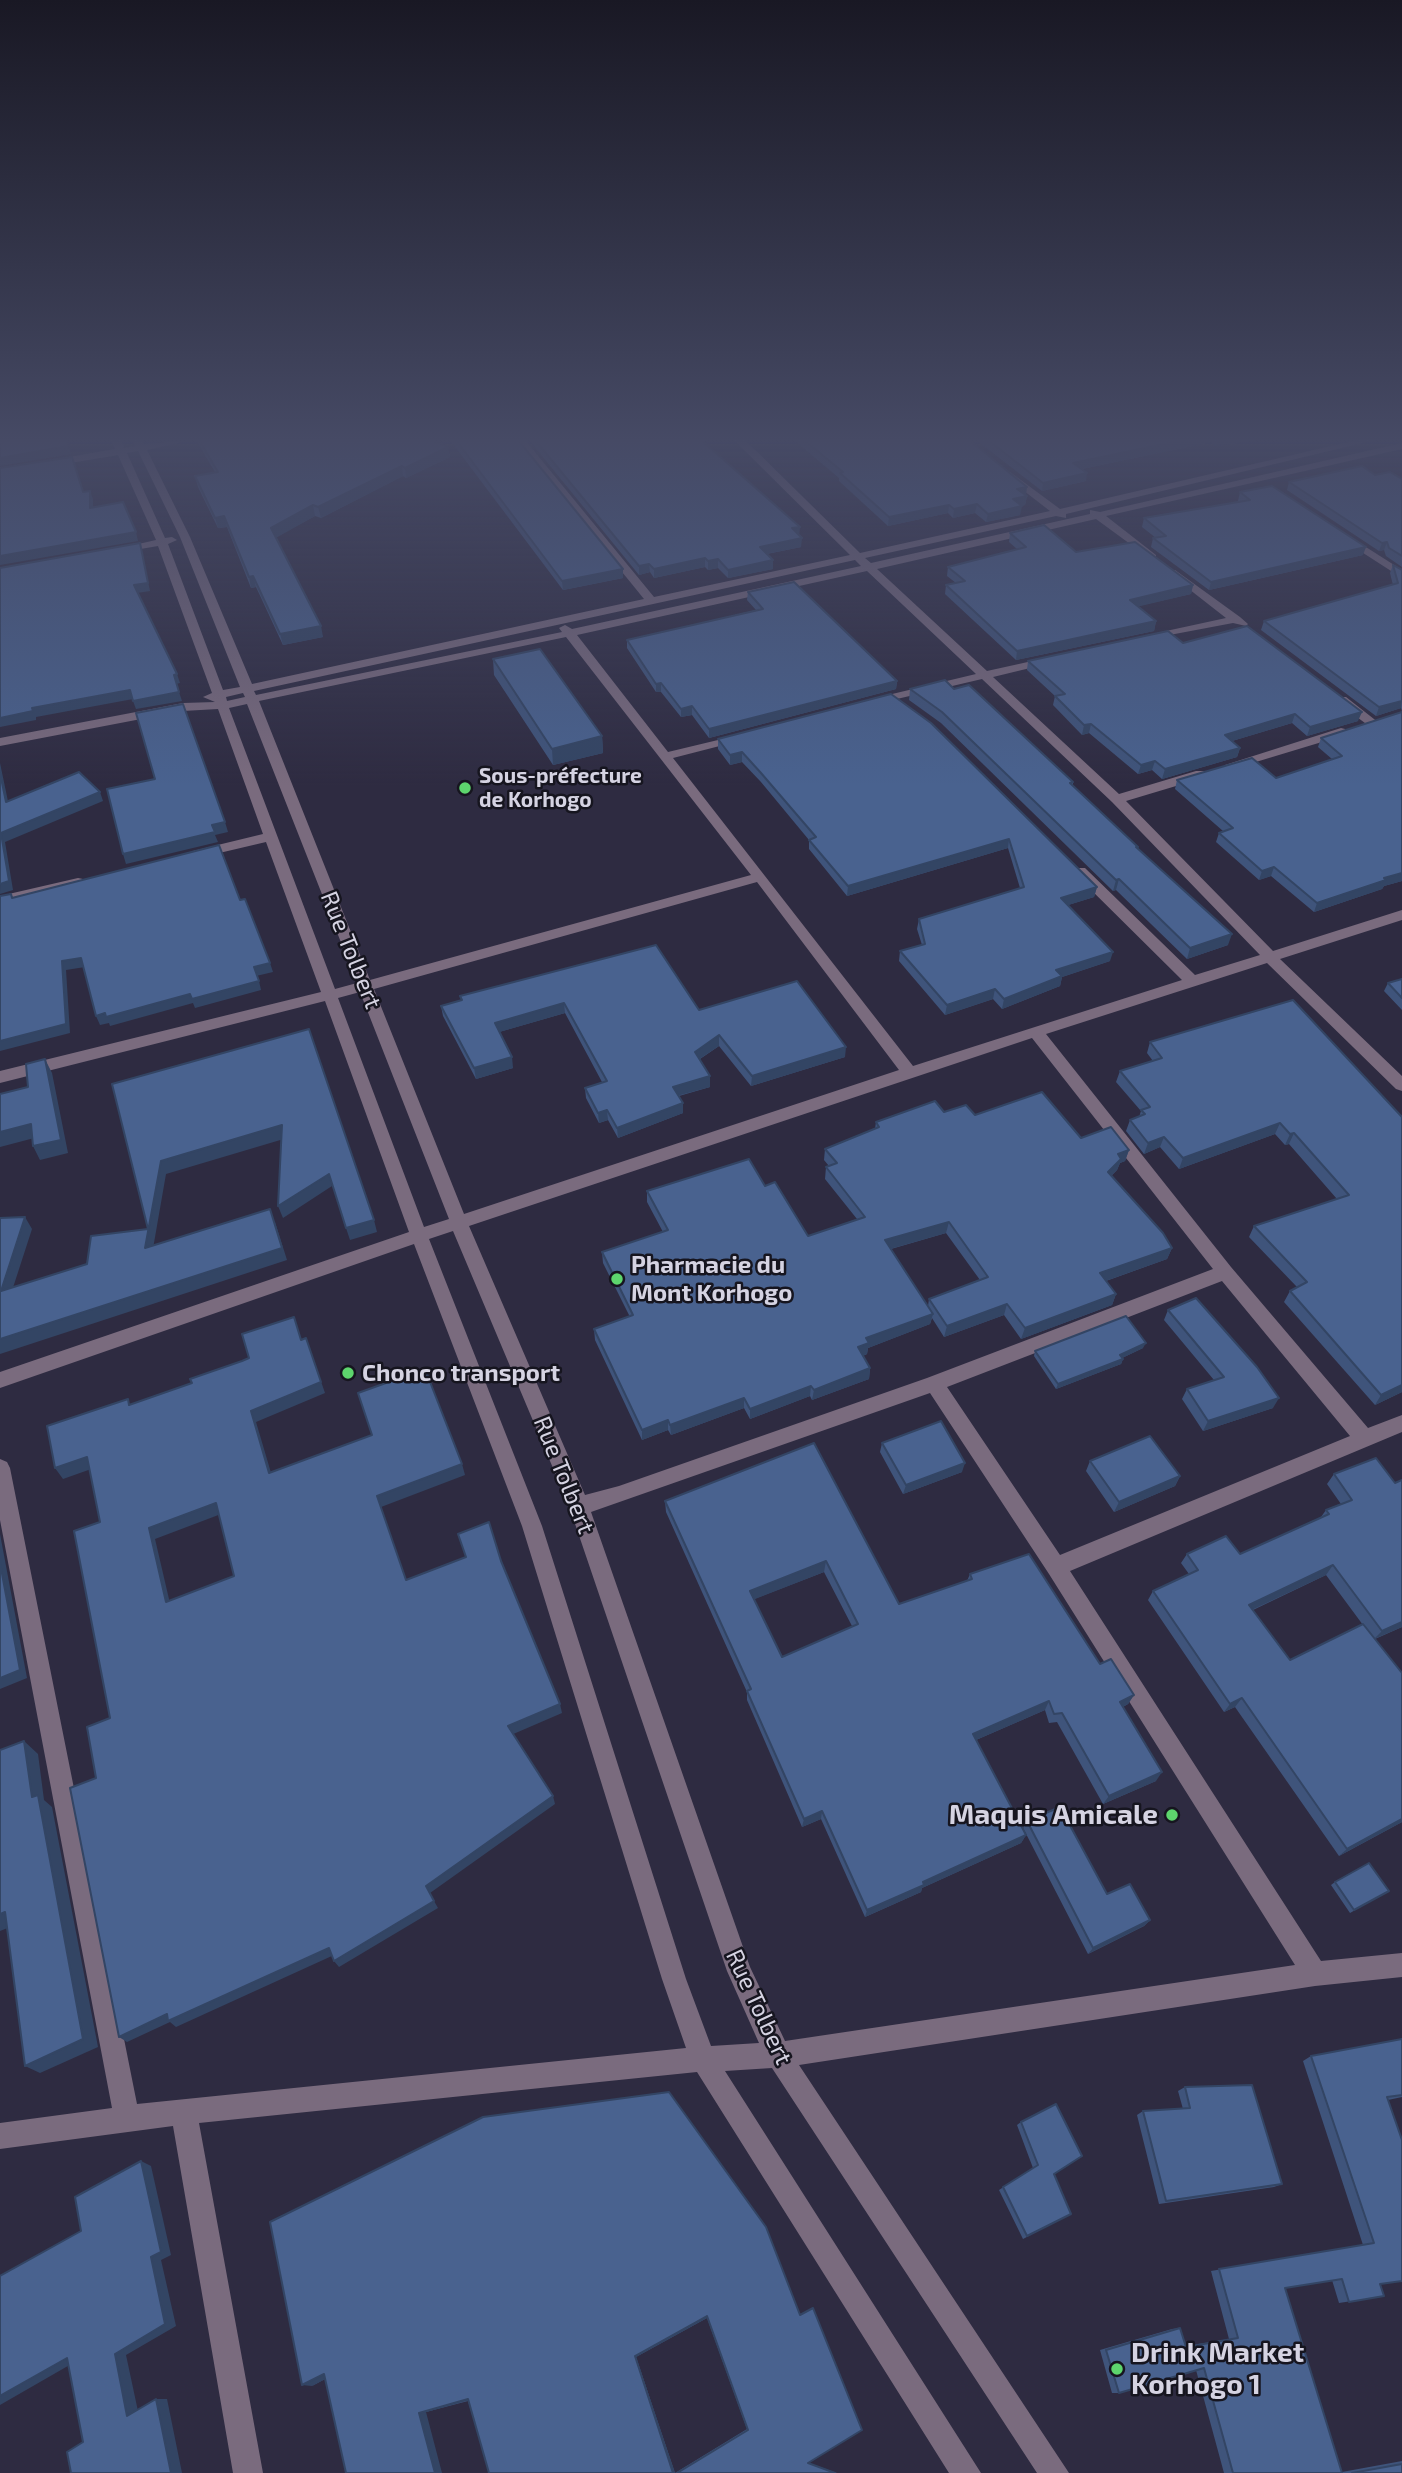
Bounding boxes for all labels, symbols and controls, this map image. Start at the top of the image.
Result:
place label: Sous-préfecture de Korhogo [479,763,642,813]
marker: Sous-préfecture de Korhogo [457,780,473,796]
street label: Rue Tolbert [314,887,388,1013]
place label: Pharmacie du Mont Korhogo [631,1251,792,1307]
marker: Pharmacie du Mont Korhogo [609,1271,625,1287]
place label: Chonco transport [362,1359,560,1387]
marker: Chonco transport [340,1365,356,1381]
street label: Rue Tolbert [527,1412,601,1538]
place label: Maquis Amicale [949,1798,1158,1832]
marker: Maquis Amicale [1164,1807,1180,1823]
street label: Rue Tolbert [720,1945,798,2069]
place label: Drink Market Korhogo 1 [1131,2336,1304,2402]
marker: Drink Market Korhogo 1 [1109,2361,1125,2377]

